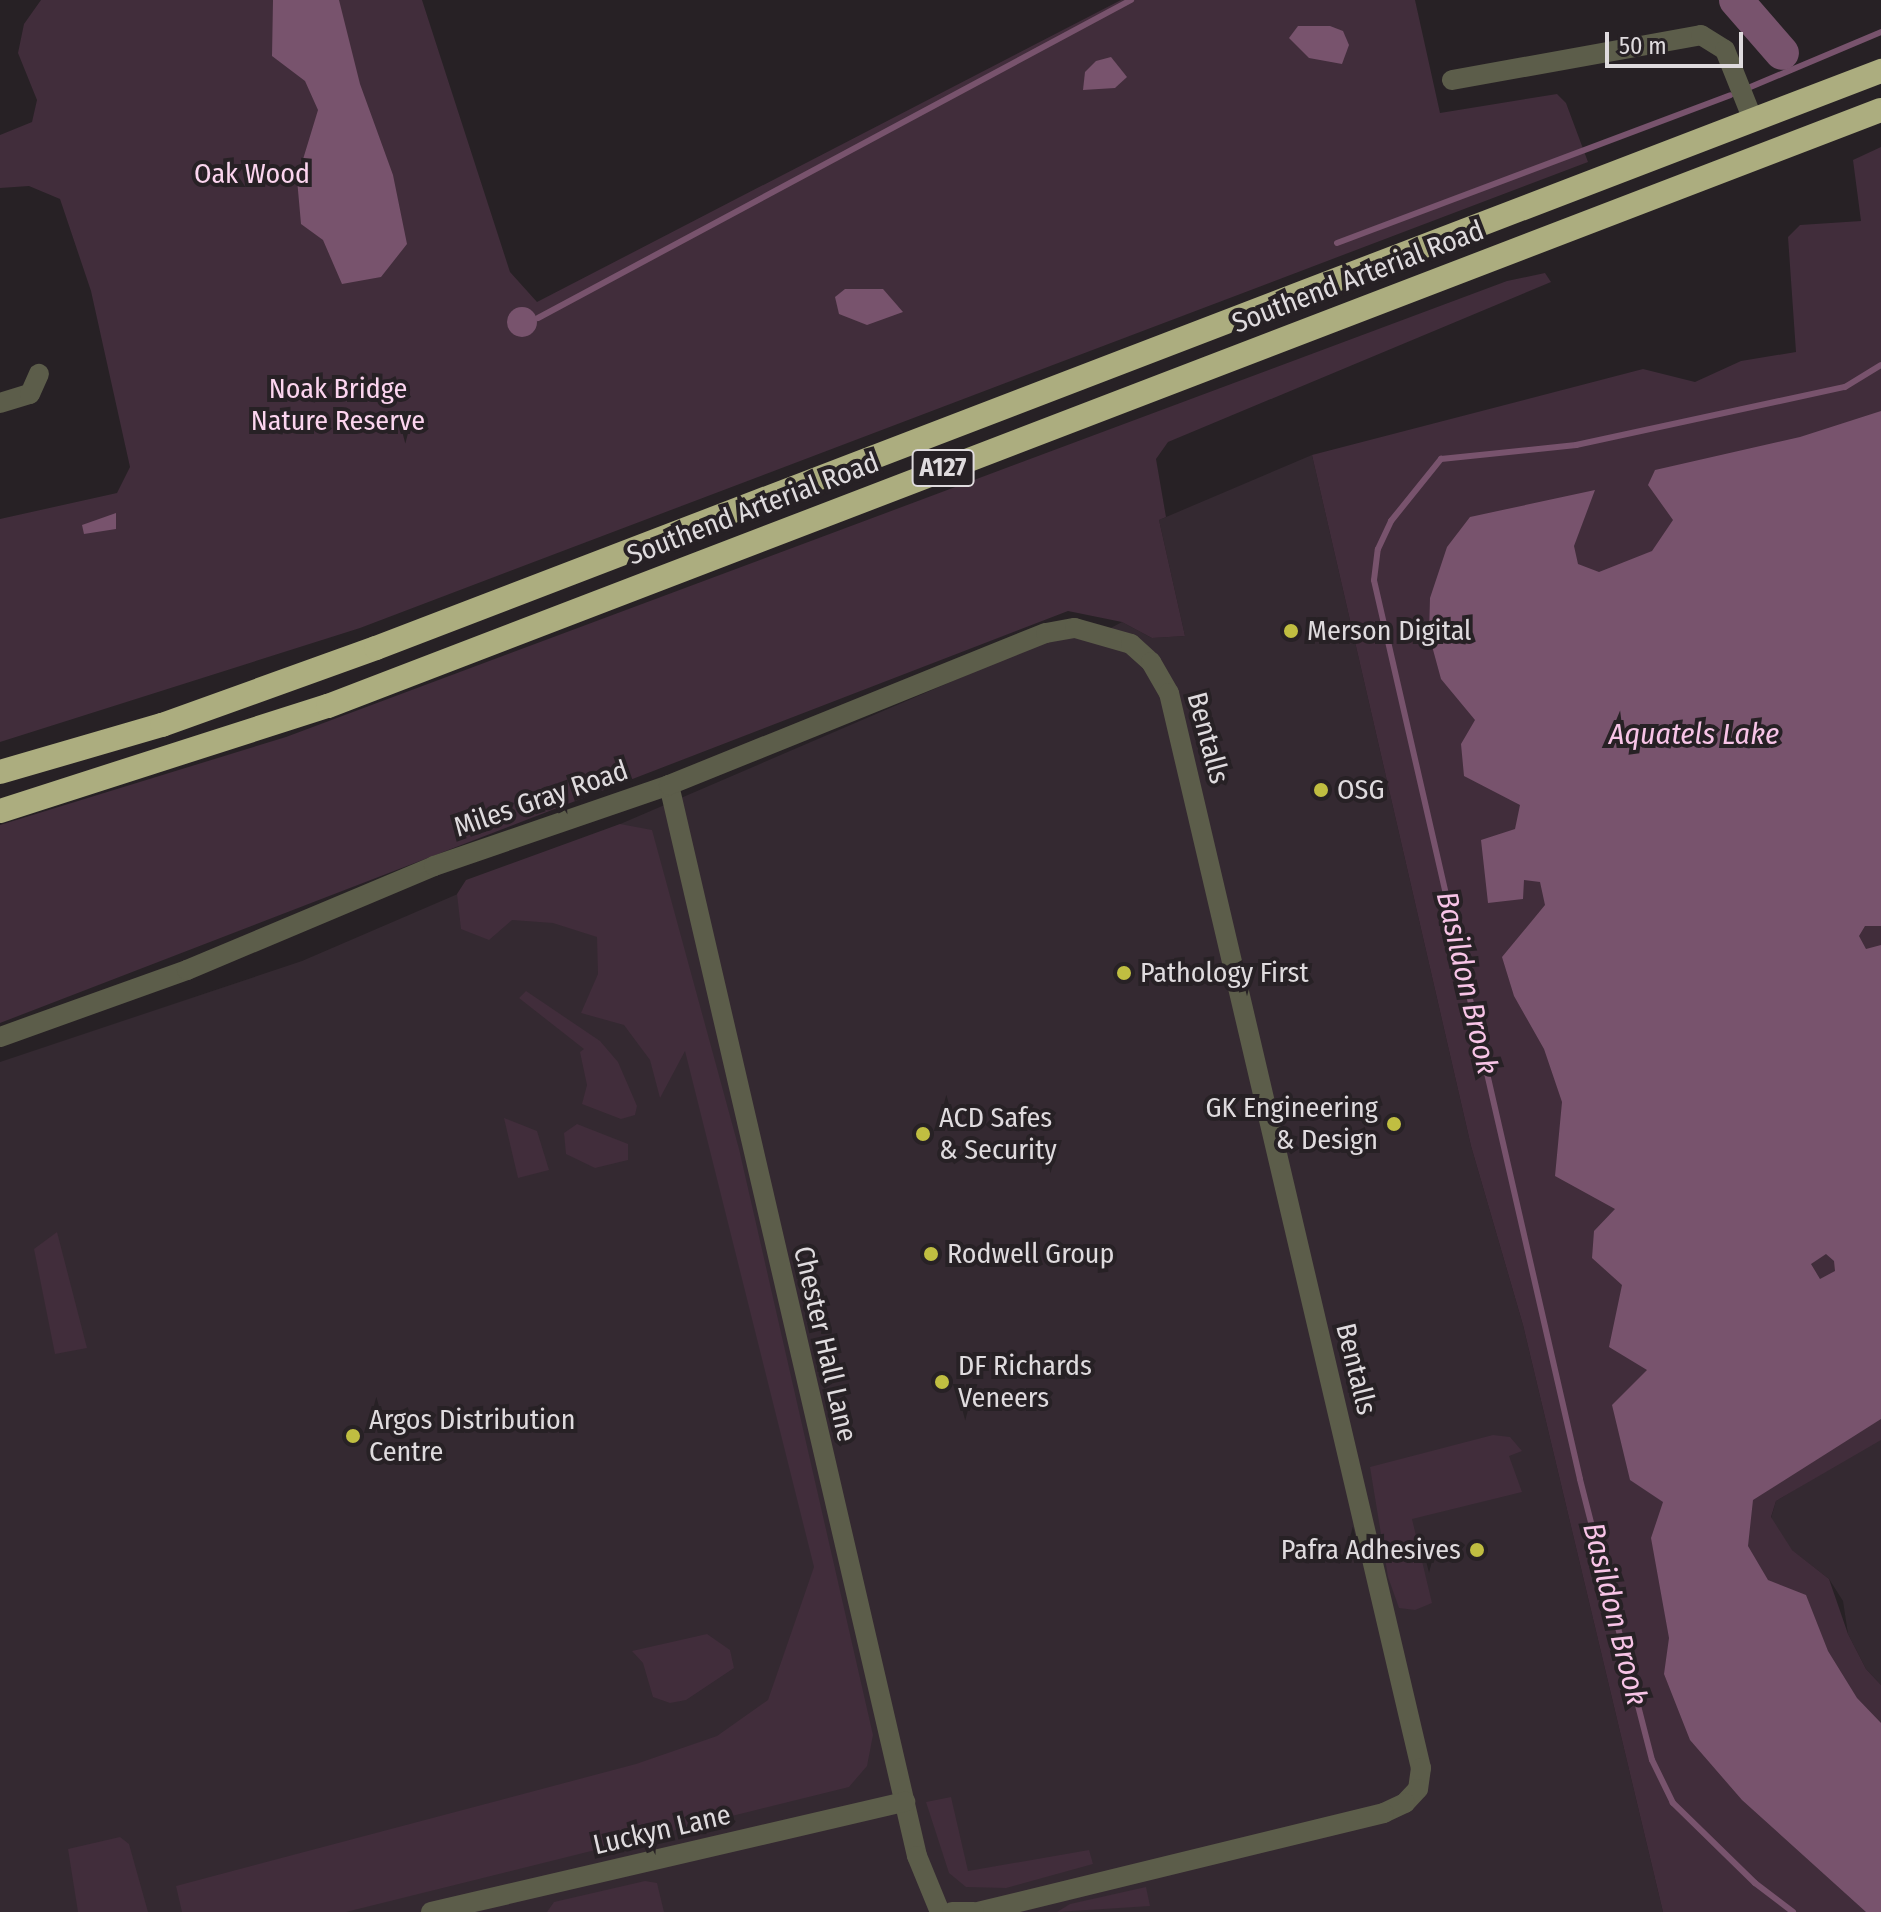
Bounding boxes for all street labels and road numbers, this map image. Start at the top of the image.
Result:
street label: Southend Arterial Road [1227,214,1489,340]
street label: Southend Arterial Road [622,446,884,572]
road number: A127 [911,446,975,490]
street label: Bentalls [1180,689,1236,787]
street label: Miles Gray Road [450,753,632,845]
street label: Chester Hall Lane [786,1243,864,1445]
street label: Bentalls [1328,1320,1384,1418]
street label: Luckyn Lane [590,1798,734,1862]

